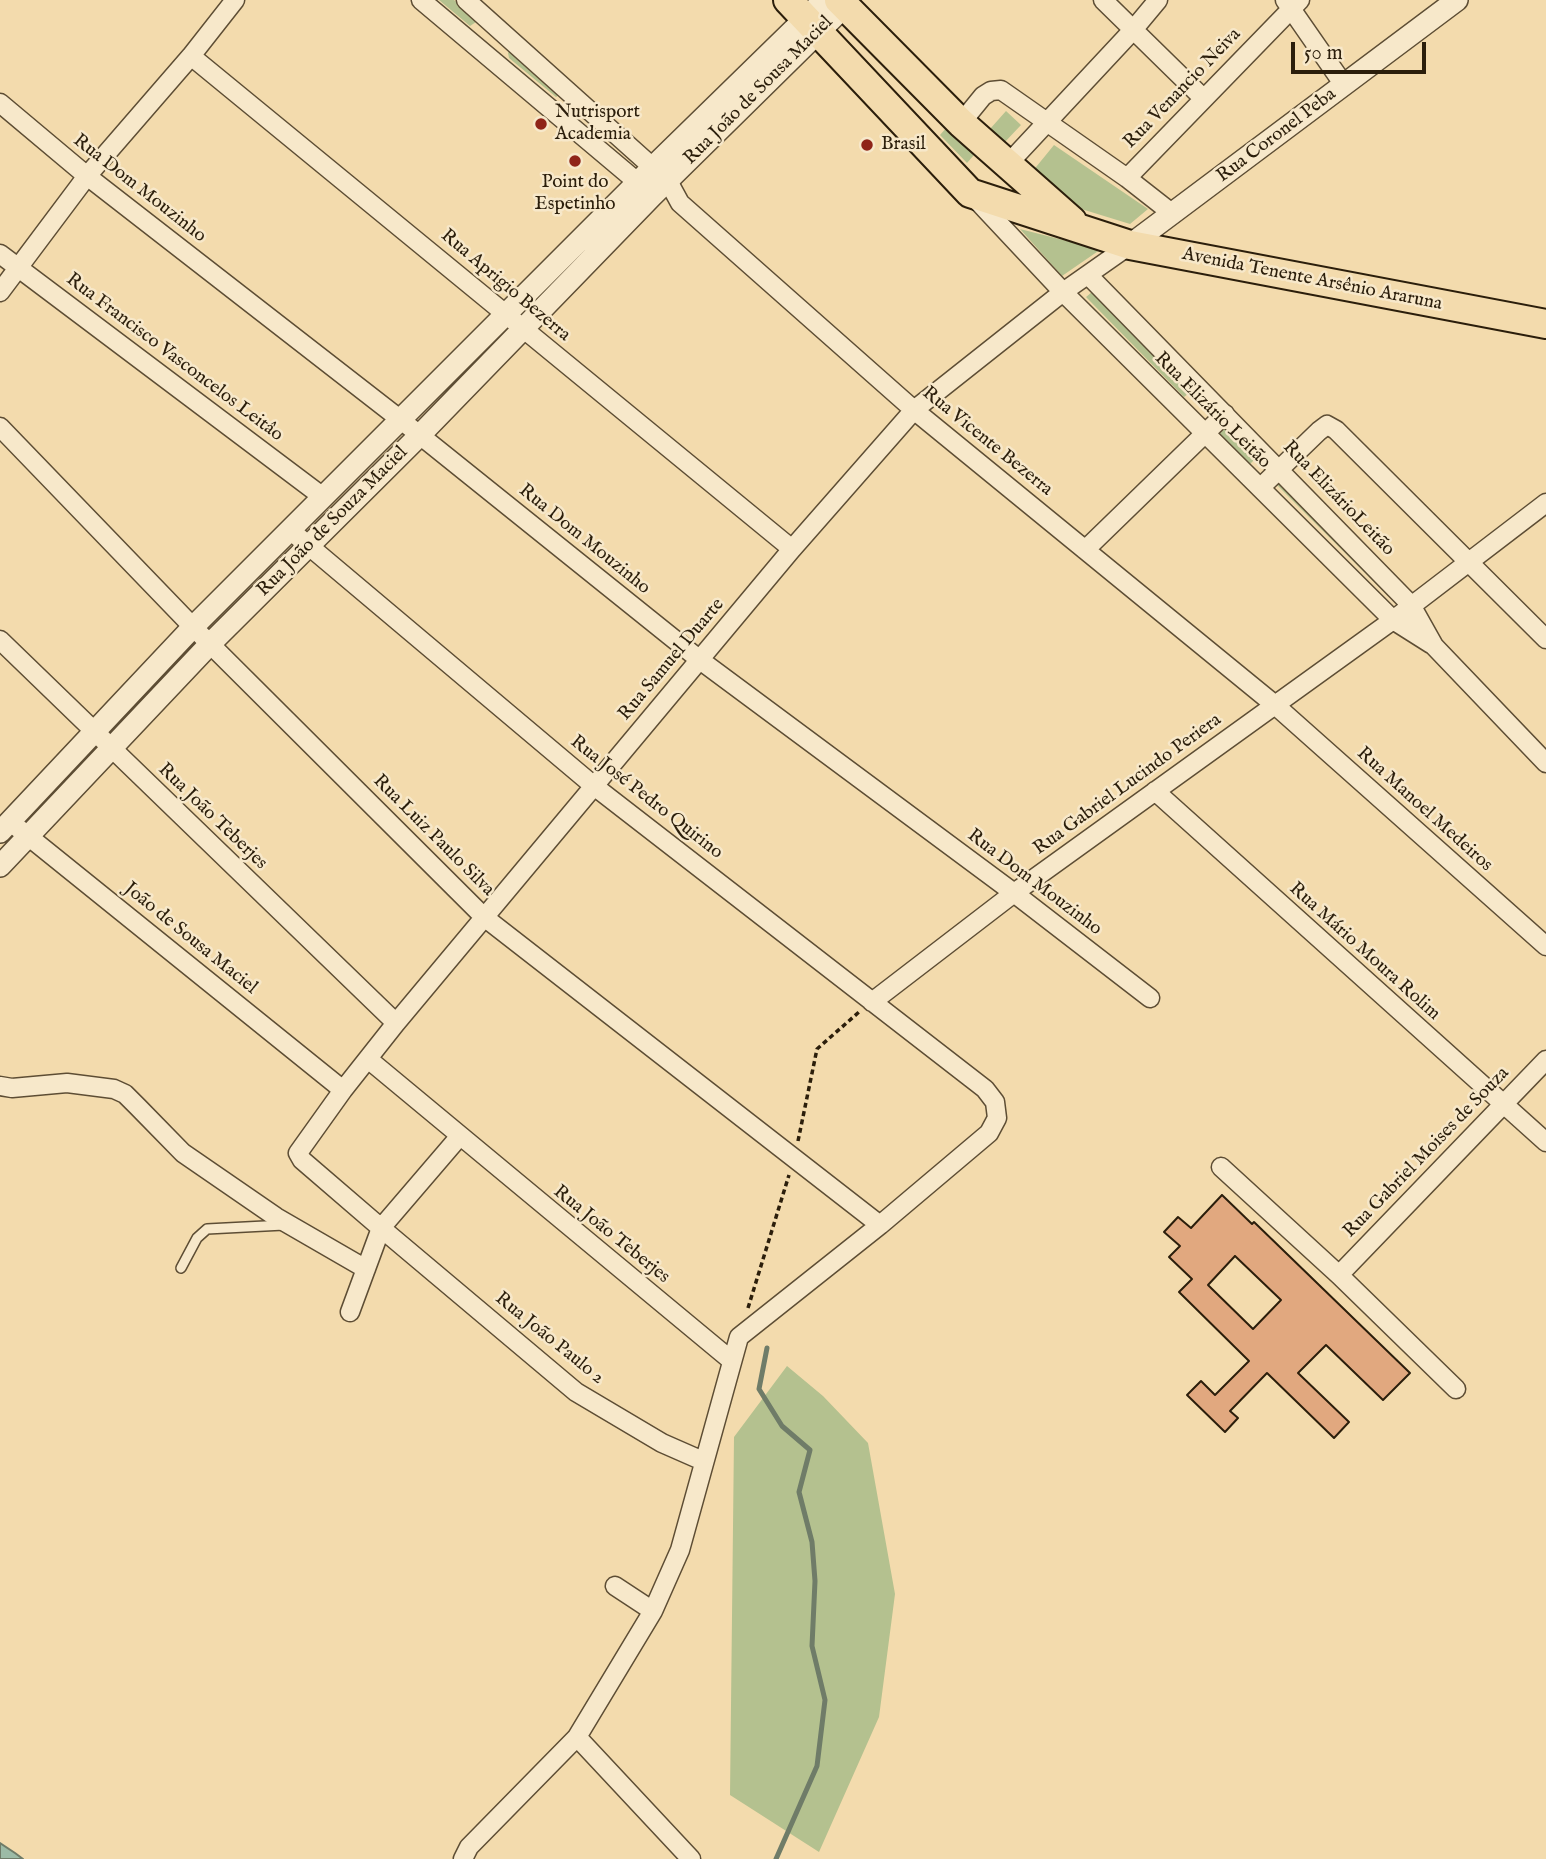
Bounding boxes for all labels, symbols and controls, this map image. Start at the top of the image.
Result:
street label: Rua João de Sousa Maciel [680,12,838,170]
street label: Rua Venancio Neiva [1120,24,1246,154]
scale bar [1294,28,1429,72]
text: 50 m [1304,40,1343,67]
street label: Rua Coronel Peba [1213,84,1341,188]
place label: Nutrisport Academia [555,102,640,146]
marker: Nutrisport Academia [533,116,549,132]
street label: Rua Dom Mouzinho [68,130,210,248]
place label: Brasil [881,134,926,156]
marker: Brasil [859,137,875,153]
marker: Point do Espetinho [567,153,583,169]
place label: Point do Espetinho [535,172,615,216]
street label: Rua Aprigio Bezerra [435,225,575,347]
street label: Avenida Tenente Arsênio Araruna [1180,244,1444,316]
street label: Rua Francisco Vasconcelos Leitâo [61,269,287,447]
street label: Rua Elizário Leitão [1149,348,1275,474]
street label: Rua Vicente Bezerra [917,382,1057,502]
street label: Rua ElizárioLeitão [1277,437,1399,561]
street label: Rua João de Souza Maciel [253,442,413,602]
street label: Rua Dom Mouzinho [514,480,654,600]
street label: Rua Samuel Duarte [614,594,730,726]
street label: Rua Gabriel Lucindo Periera [1030,709,1226,861]
street label: Rua José Pedro Quirino [565,731,727,865]
street label: Rua Manoel Medeiros [1351,743,1497,877]
street label: Rua João Teberjes [153,759,271,875]
street label: Rua Luiz Paulo Silva [367,770,499,902]
street label: Rua Dom Mouzinho [962,825,1106,941]
street label: João de Sousa Maciel [119,878,261,1000]
street label: Rua Mário Moura Rolim [1284,878,1444,1026]
street label: Rua Gabriel Moises de Souza [1339,1063,1515,1243]
street label: Rua João Teberjes [548,1181,674,1289]
street label: Rua João Paulo 2 [490,1288,608,1390]

